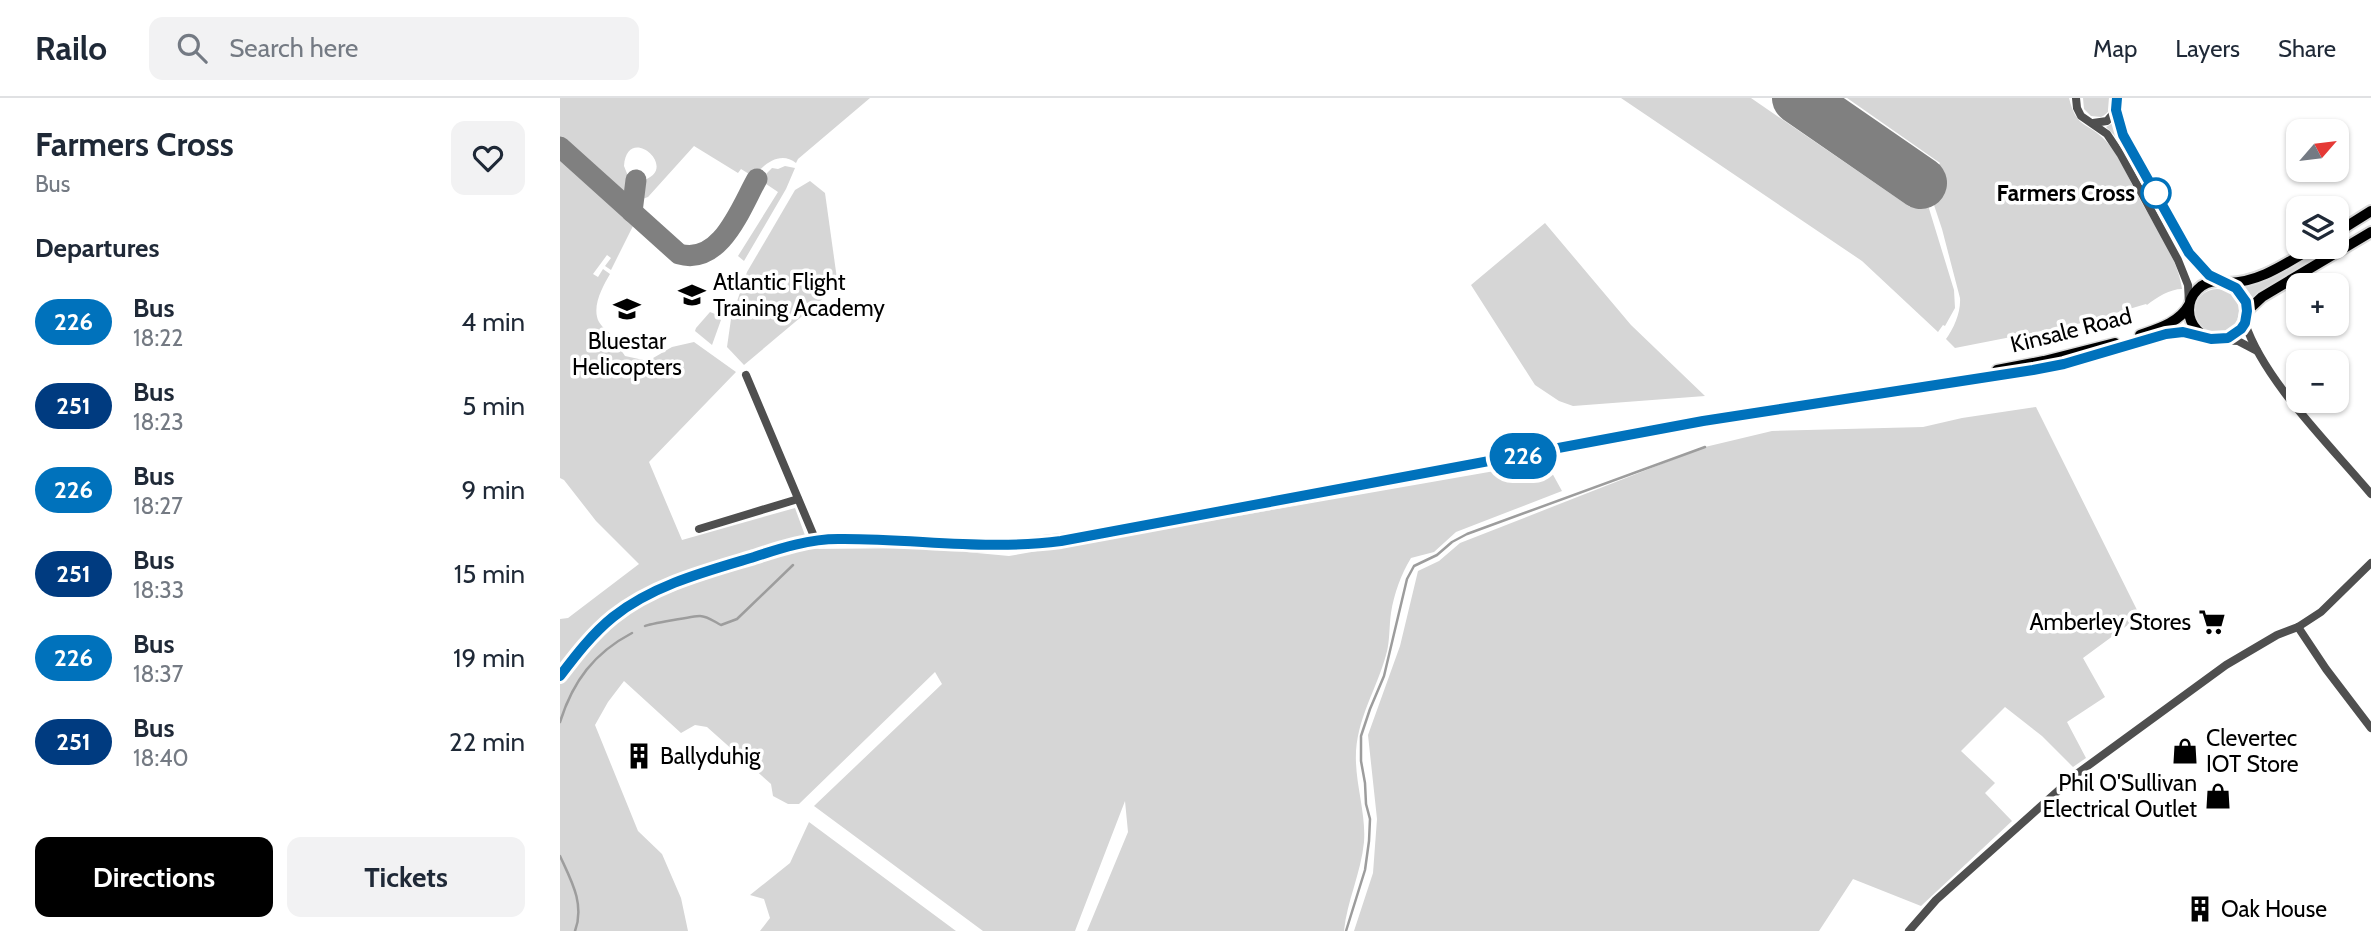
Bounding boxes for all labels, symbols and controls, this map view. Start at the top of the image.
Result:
search box [149,17,639,80]
text: Railo [35,28,107,68]
icon: search [173,29,211,67]
text: Search here [229,32,358,64]
text: Map [2093,34,2137,63]
text: Layers [2175,34,2240,63]
text: Share [2278,34,2336,63]
north arrow [2286,119,2348,182]
map controls [2286,119,2349,413]
button: heart [451,121,525,195]
text: Farmers Cross [35,124,234,164]
text: Bus [35,170,70,198]
marker: Farmers Cross [2141,178,2171,208]
place label: Farmers Cross [1996,179,2135,207]
button: layers [2286,196,2349,259]
text: Departures [35,232,159,264]
place label: Atlantic Flight Training Academy [713,268,885,322]
button: + [2286,273,2349,336]
school or university icon: Atlantic Flight Training Academy [677,280,707,310]
text: Bus [133,292,174,324]
school or university icon: Bluestar Helicopters [612,294,642,324]
street label: Kinsale Road [2007,301,2135,359]
text: 4 min [461,306,525,338]
text: 226 [54,307,93,336]
text: 18:22 [133,324,183,352]
place label: Bluestar Helicopters [572,327,682,381]
button: − [2286,350,2349,413]
text: Bus [133,376,174,408]
text: 5 min [462,390,525,422]
text: 251 [56,391,91,420]
text: 18:23 [133,408,184,436]
line badge: 226 [1483,433,1563,479]
text: 226 [1504,441,1542,470]
text: Bus [133,460,174,492]
text: 9 min [462,474,525,506]
text: 226 [54,475,93,504]
text: 18:27 [133,492,183,520]
text: Bus [133,544,174,576]
text: 15 min [454,558,525,590]
text: 251 [56,559,91,588]
text: 18:33 [133,576,184,604]
supermarket icon: Amberley Stores [2197,607,2227,637]
place label: Amberley Stores [2029,608,2191,636]
text: Bus [133,628,174,660]
text: 19 min [453,642,525,674]
text: 226 [54,643,93,672]
text: 18:37 [133,660,183,688]
text: Bus [133,712,174,744]
place label: Clevertec IOT Store [2206,724,2299,778]
text: 22 min [449,726,525,758]
text: 251 [56,727,91,756]
shop icon: Clevertec IOT Store [2170,736,2200,766]
building icon: Ballyduhig [624,741,654,771]
place label: Ballyduhig [660,742,761,770]
text: 18:40 [133,744,189,772]
place label: Phil O'Sullivan Electrical Outlet [2043,769,2197,823]
shop icon: Phil O'Sullivan Electrical Outlet [2203,781,2233,811]
button: Directions [35,837,273,917]
button: Tickets [287,837,525,917]
building icon: Oak House [2185,894,2215,924]
place label: Oak House [2221,895,2327,923]

